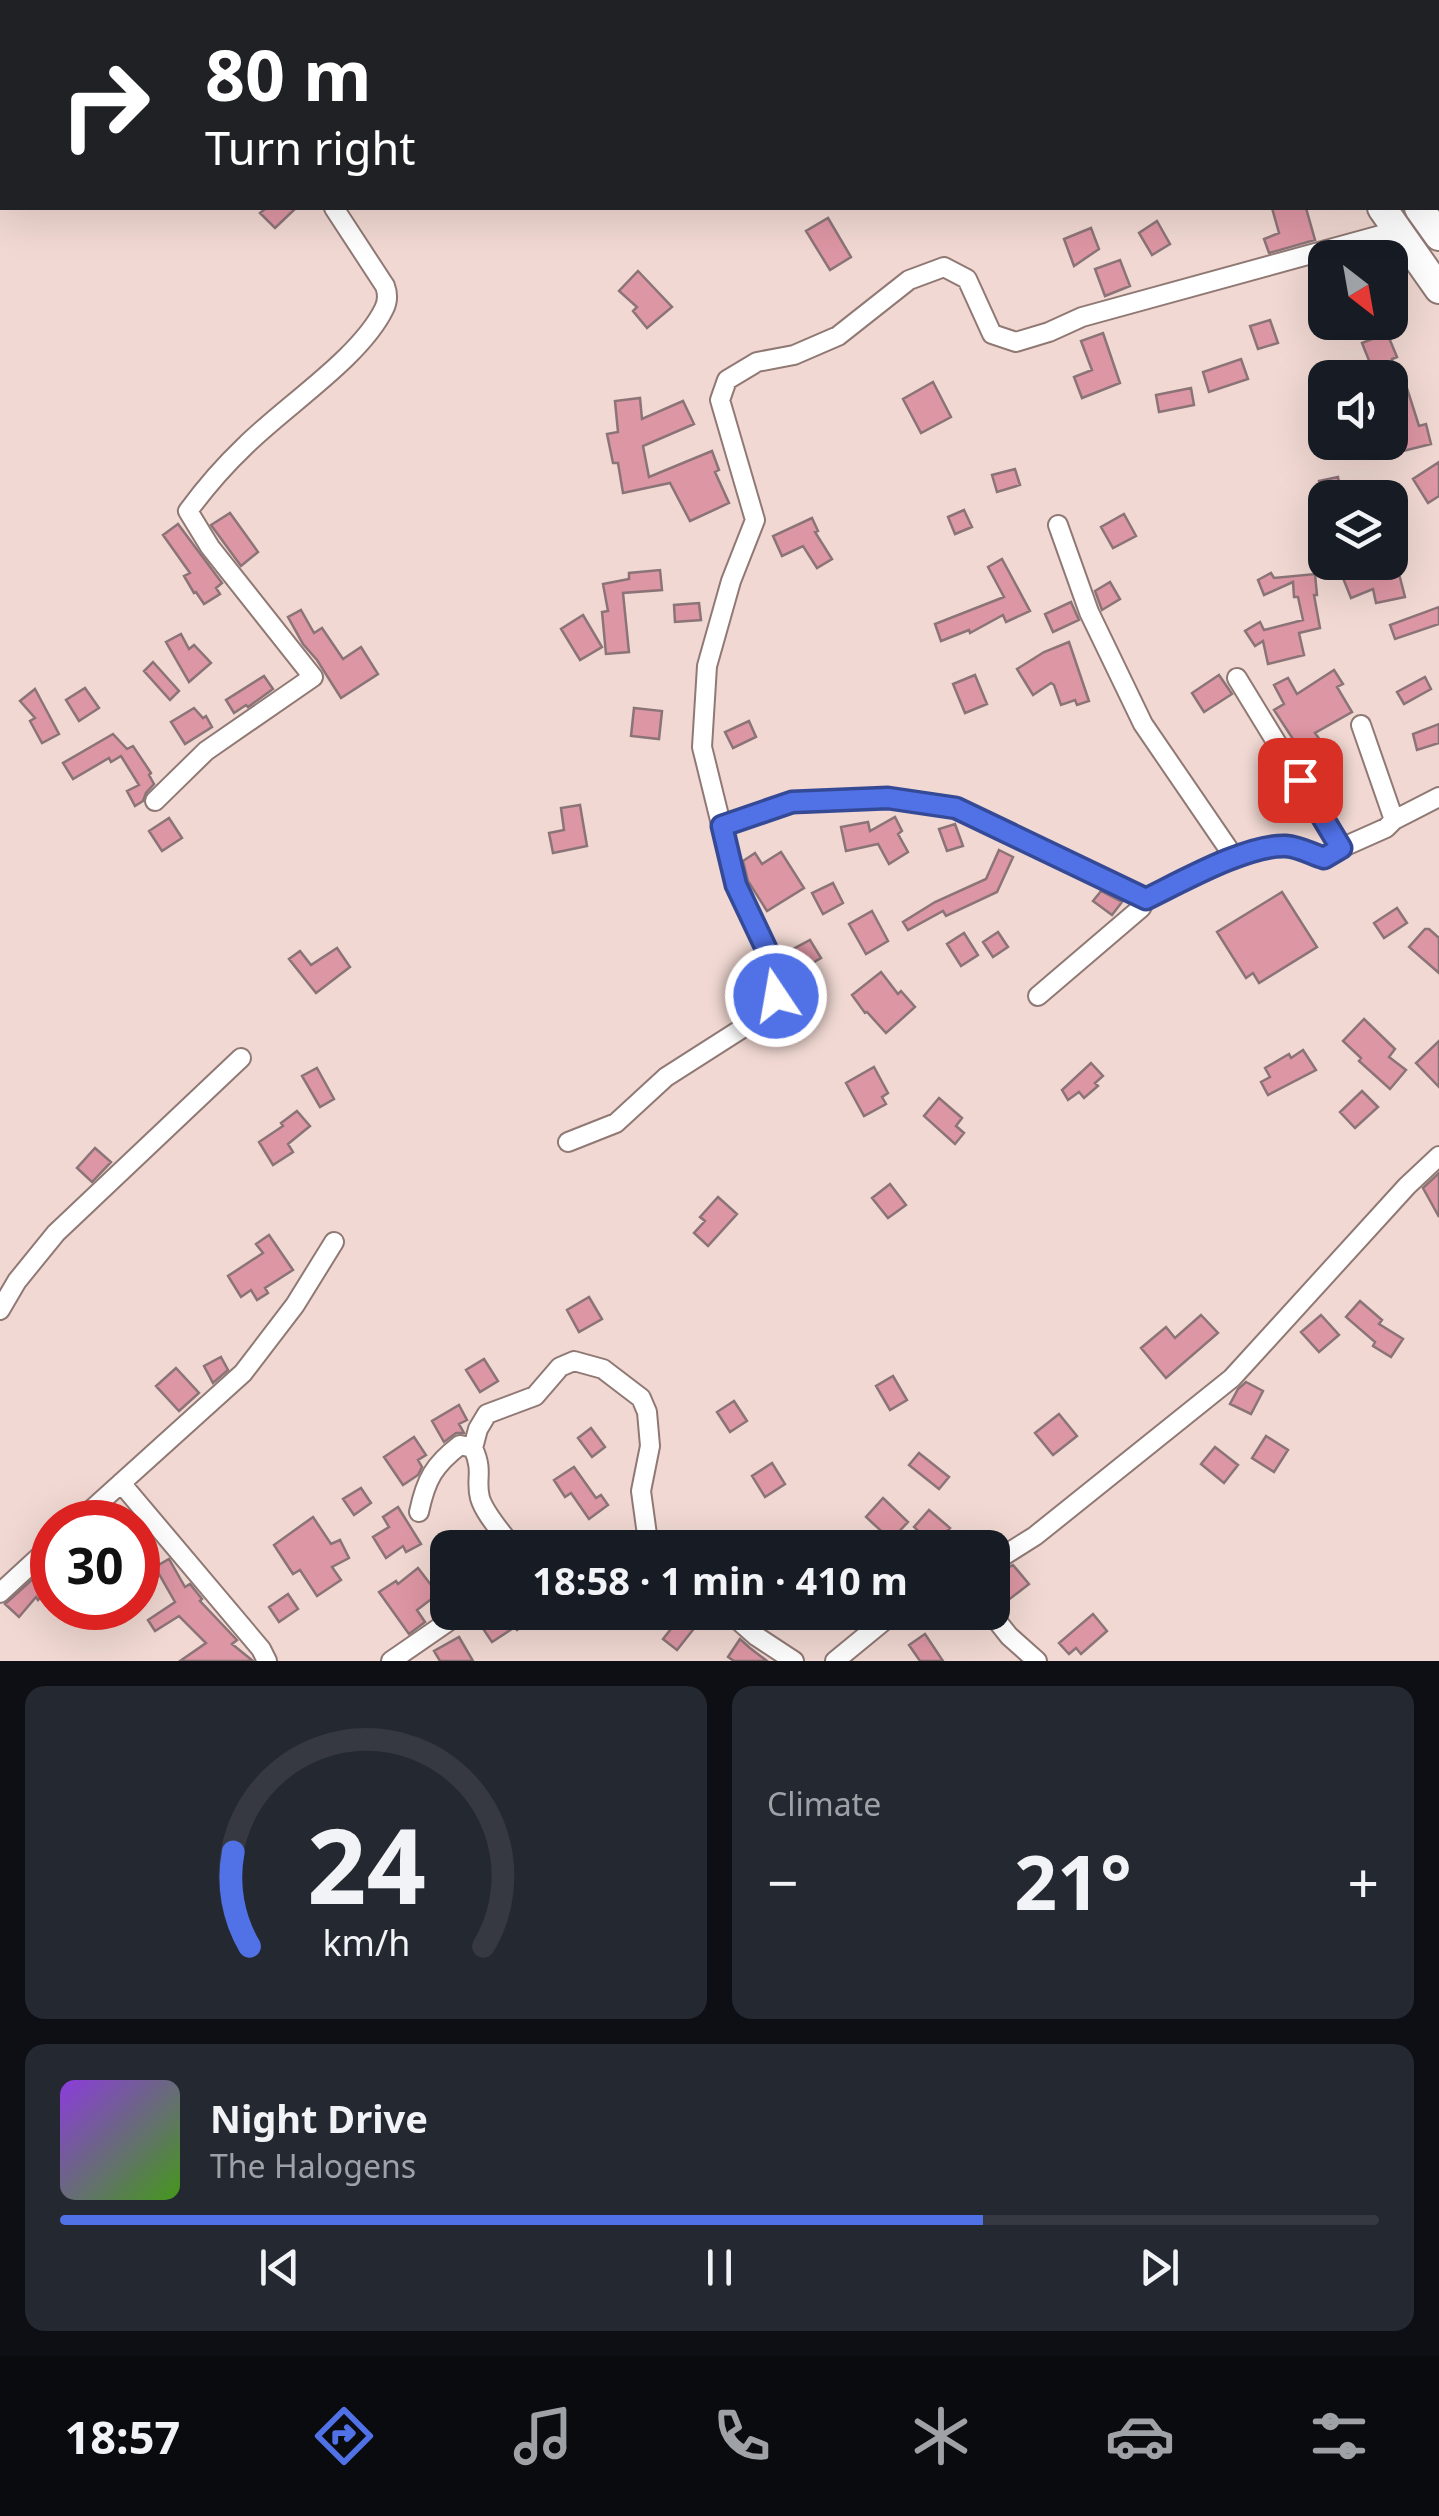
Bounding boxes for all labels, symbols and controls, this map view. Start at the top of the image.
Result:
text: 80 m [205,26,372,122]
icon: right [40,40,170,170]
text: Turn right [205,117,416,178]
north arrow [1308,240,1408,340]
map controls [1308,240,1408,580]
button: sound [1308,360,1408,460]
button: layers [1308,480,1408,580]
pin [1258,738,1343,823]
icon: arrive [1273,753,1328,808]
position arrow [724,944,828,1048]
speed limit sign: 30 [30,1500,160,1630]
text: 18:58 · 1 min · 410 m [532,1554,908,1606]
text: Climate [767,1782,881,1825]
text: 24 [307,1793,425,1934]
text: 21° [1014,1830,1132,1932]
text: − [767,1844,798,1919]
text: + [1348,1844,1379,1919]
text: km/h [322,1918,410,1966]
text: Night Drive [210,2092,428,2144]
text: The Halogens [210,2144,416,2187]
icon: previous [252,2240,307,2295]
icon: pause [692,2240,747,2295]
icon: next [1132,2240,1187,2295]
icon: directions [309,2401,379,2471]
icon: music [508,2401,578,2471]
icon: phone [707,2401,777,2471]
icon: climate [906,2401,976,2471]
icon: car [1105,2401,1175,2471]
icon: filters [1304,2401,1374,2471]
text: 18:57 [65,2406,180,2467]

